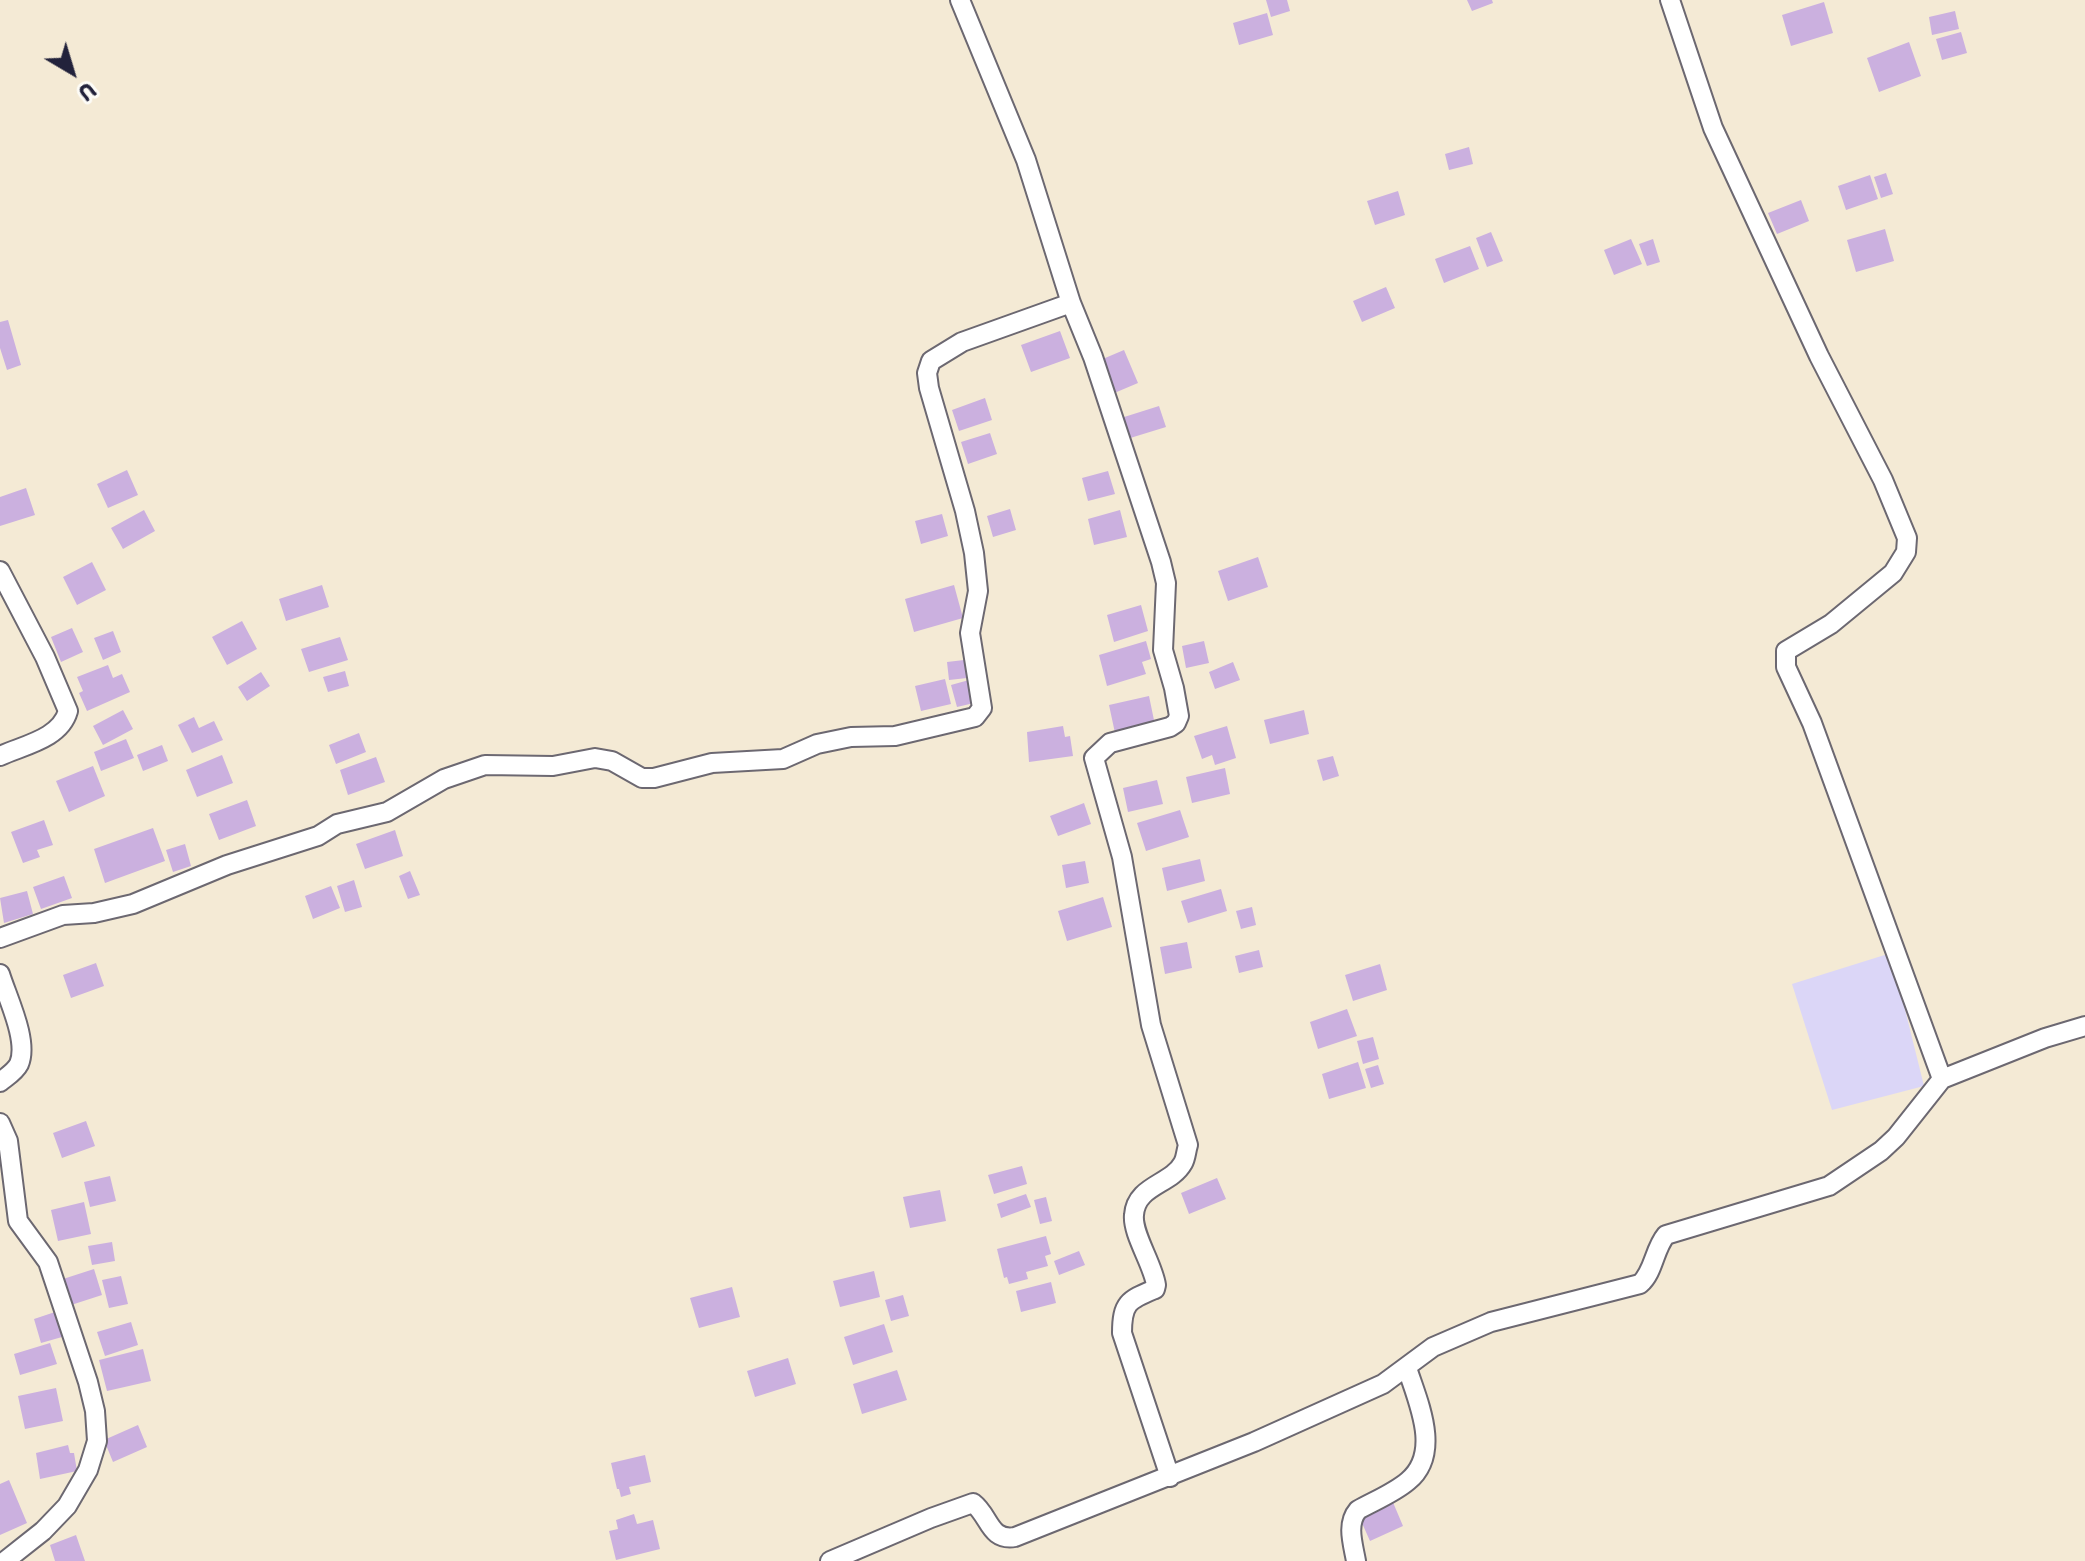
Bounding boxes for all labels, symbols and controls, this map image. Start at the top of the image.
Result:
north arrow [32,32,112,112]
text: U [72,75,102,107]

